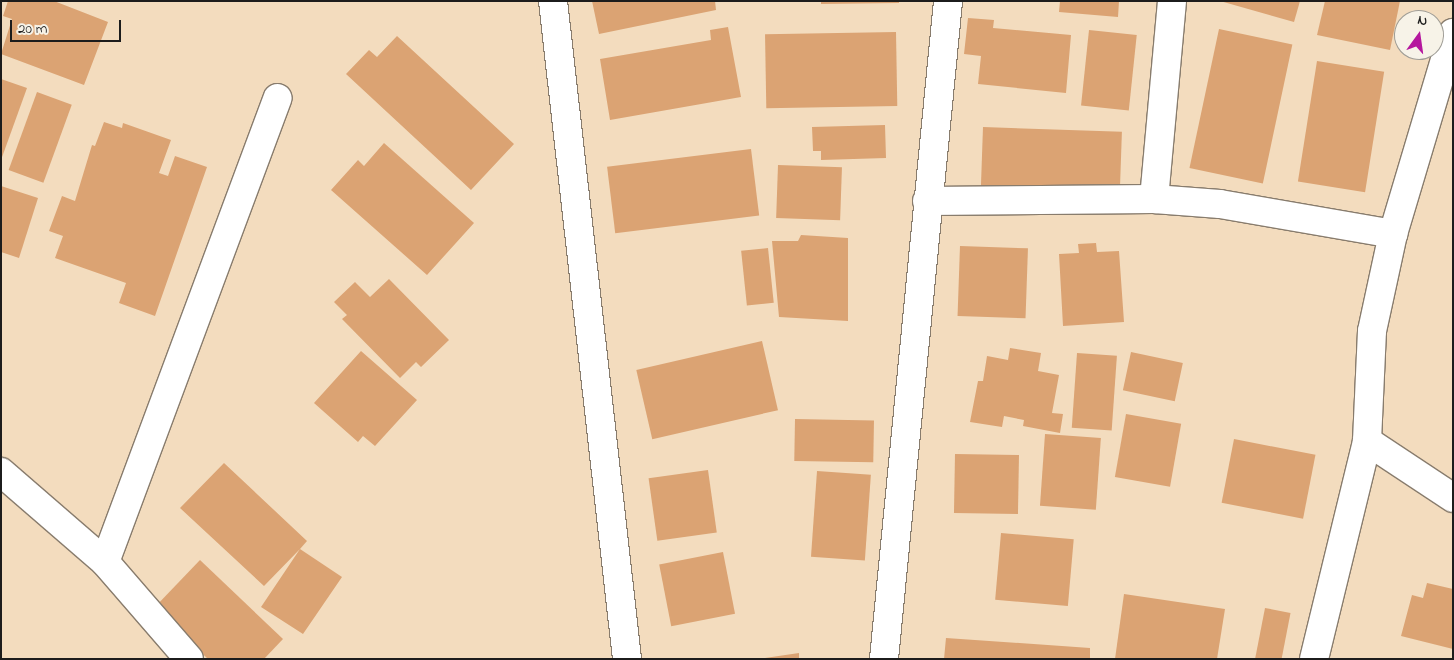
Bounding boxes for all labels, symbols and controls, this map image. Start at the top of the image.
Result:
scale bar [12,10,124,42]
north arrow [1394,10,1444,60]
text: N [1415,10,1430,32]
text: 20 m [18,18,47,40]

